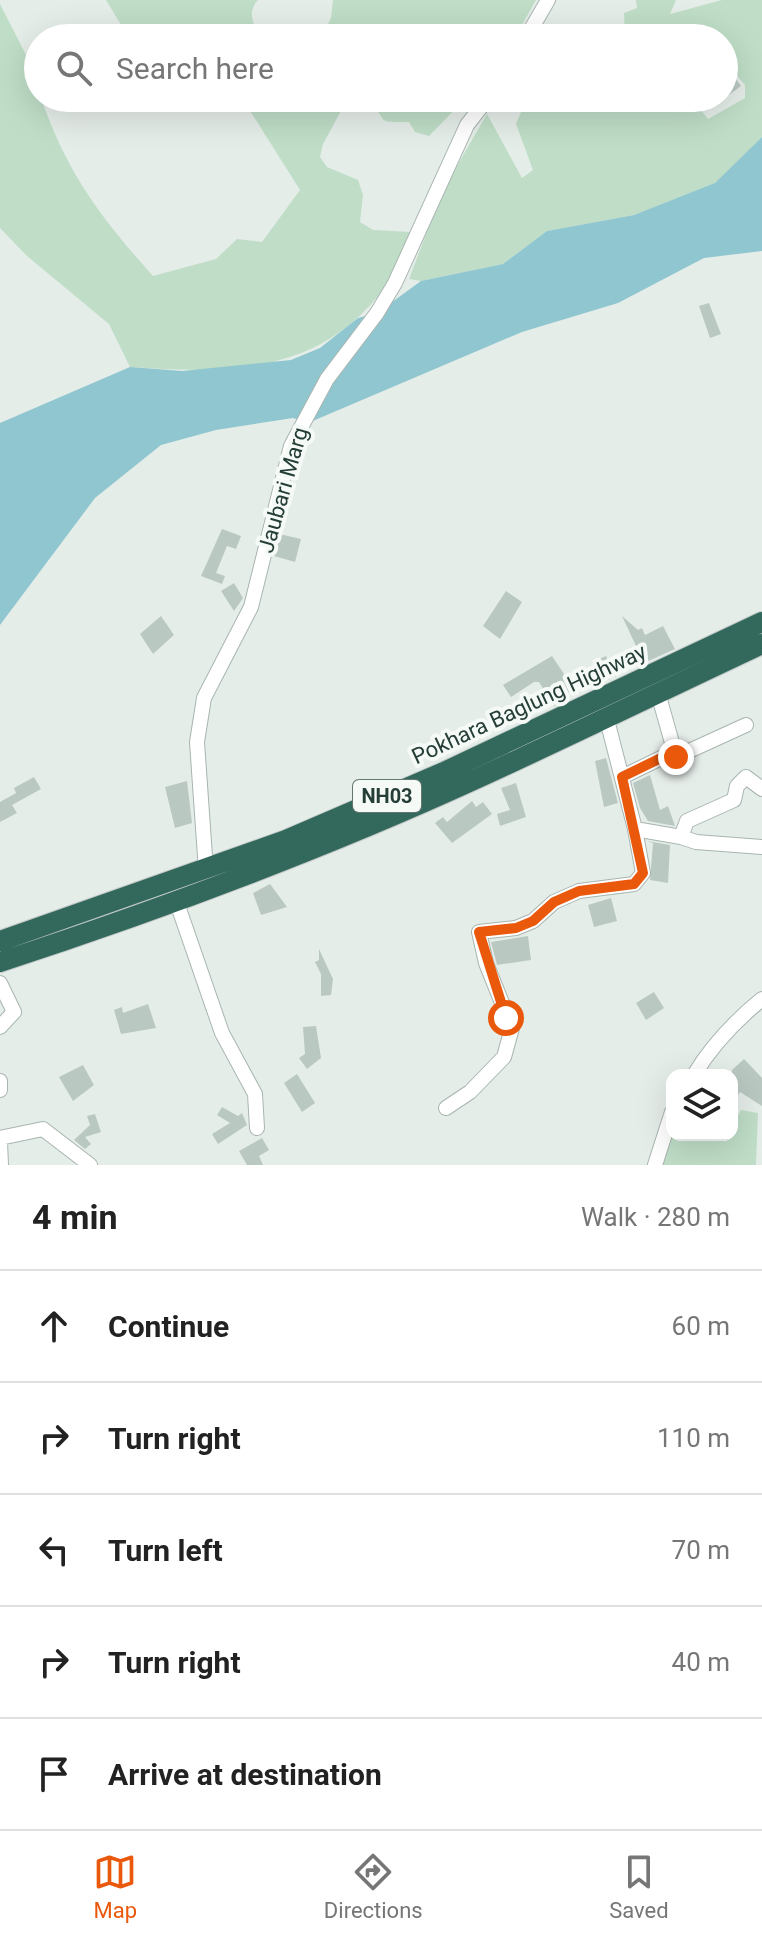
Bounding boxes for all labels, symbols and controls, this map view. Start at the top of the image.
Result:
search box [24,24,738,112]
icon: search [52,46,96,90]
text: Search here [116,51,274,86]
street label: Jaubari Marg [253,424,313,556]
street label: Pokhara Baglung Highway [408,638,651,769]
route end [658,739,694,775]
road number: NH03 [353,780,421,812]
route start [488,1000,524,1036]
map controls [666,1069,738,1141]
button: layers [666,1069,738,1141]
text: 4 min [32,1197,117,1237]
text: Walk · 280 m [581,1202,730,1232]
icon: ahead [32,1304,76,1348]
text: Continue [108,1309,229,1344]
text: 60 m [672,1311,730,1341]
icon: right [32,1416,76,1460]
text: Turn right [108,1421,241,1456]
text: 110 m [657,1423,730,1453]
icon: left [32,1528,76,1572]
text: Turn left [108,1533,223,1568]
text: 70 m [672,1535,730,1565]
icon: right [32,1640,76,1684]
text: Turn right [108,1645,241,1680]
text: 40 m [672,1647,730,1677]
icon: arrive [32,1752,76,1796]
text: Arrive at destination [108,1757,382,1792]
tab: Map [93,1850,137,1923]
tab: Directions [324,1850,423,1923]
tab: Saved [609,1850,669,1923]

